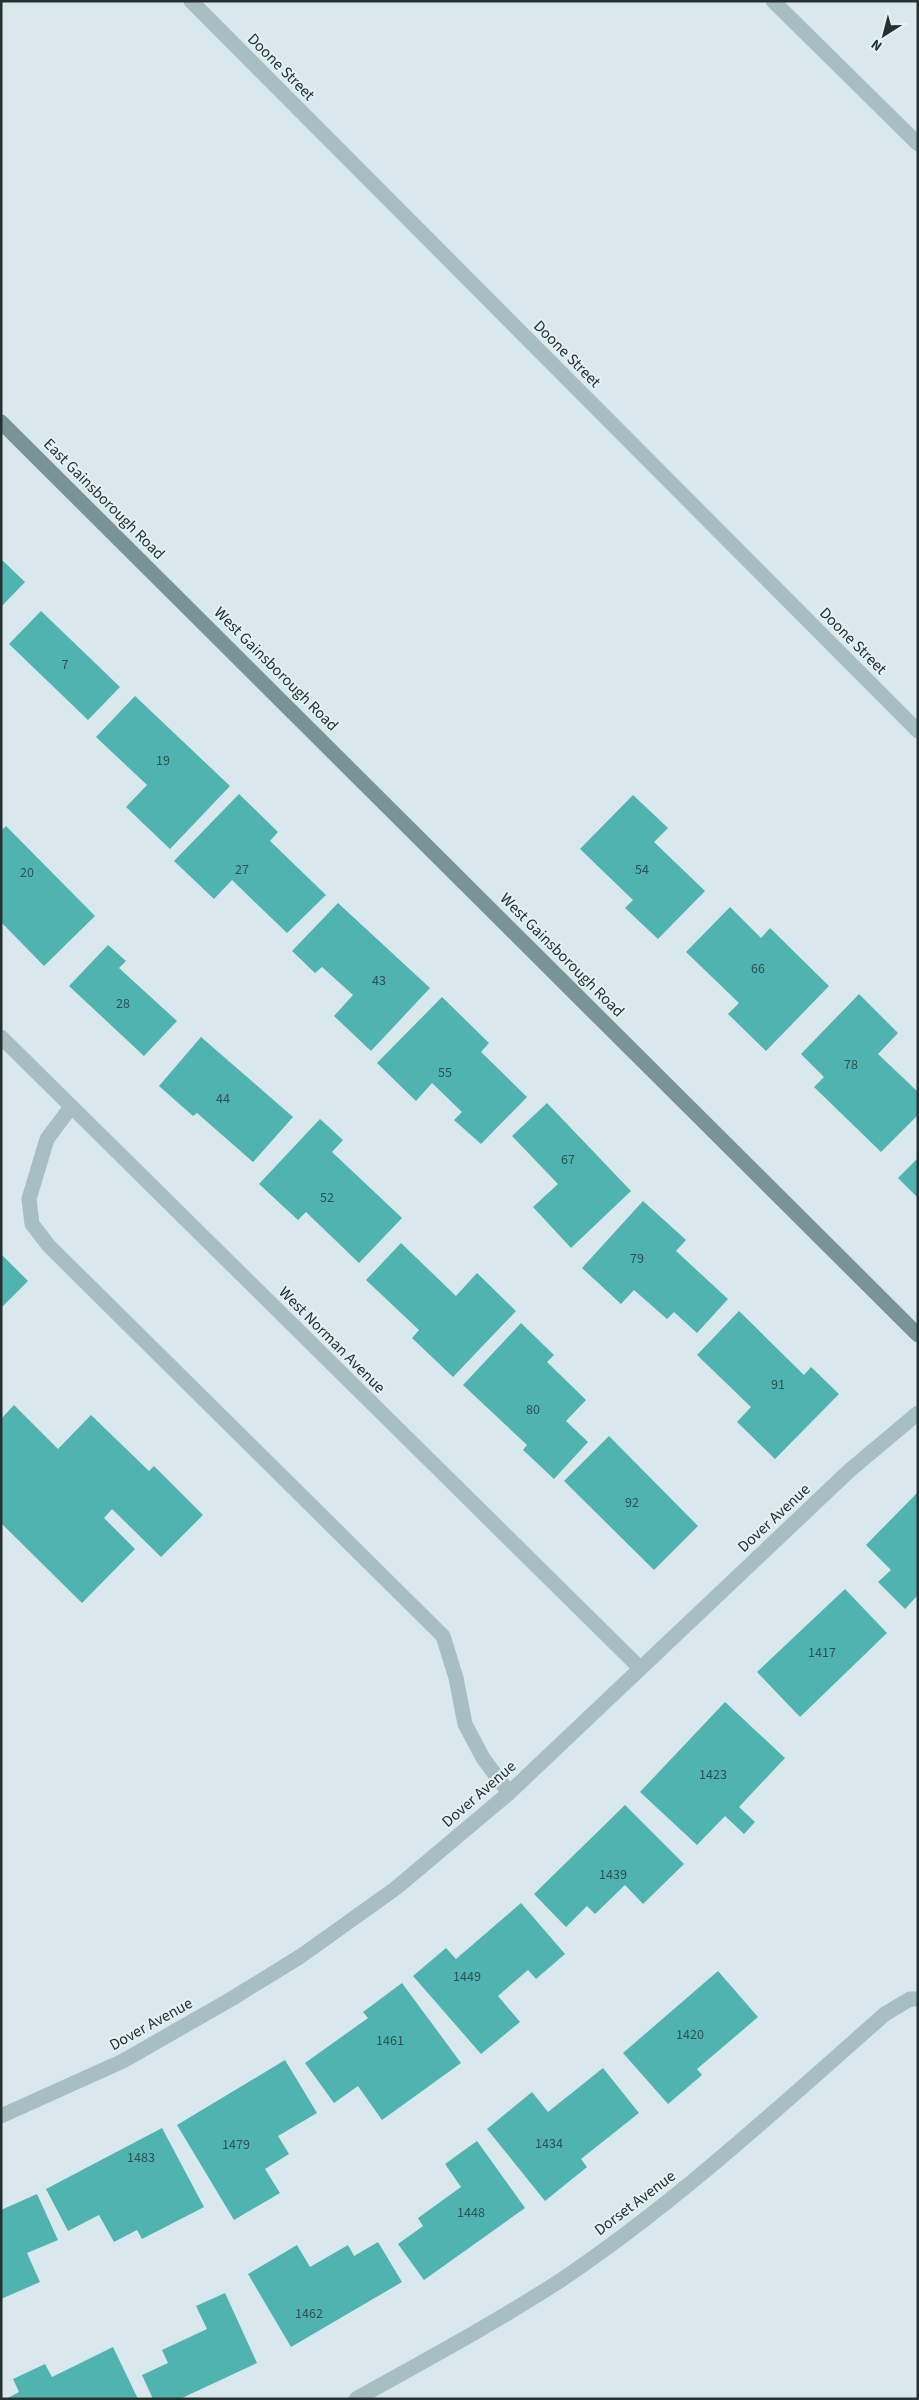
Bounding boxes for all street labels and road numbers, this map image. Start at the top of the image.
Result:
street label: Doone Street [242,28,320,106]
street label: Doone Street [528,315,606,393]
street label: East Gainsborough Road [38,433,170,565]
street label: West Gainsborough Road [209,602,343,736]
street label: Doone Street [814,602,892,680]
street label: West Gainsborough Road [495,888,629,1022]
street label: West Norman Avenue [274,1282,390,1398]
street label: Dover Avenue [733,1479,815,1557]
street label: Dover Avenue [437,1756,521,1832]
street label: Dover Avenue [105,1992,197,2056]
street label: Dorset Avenue [590,2165,680,2241]

